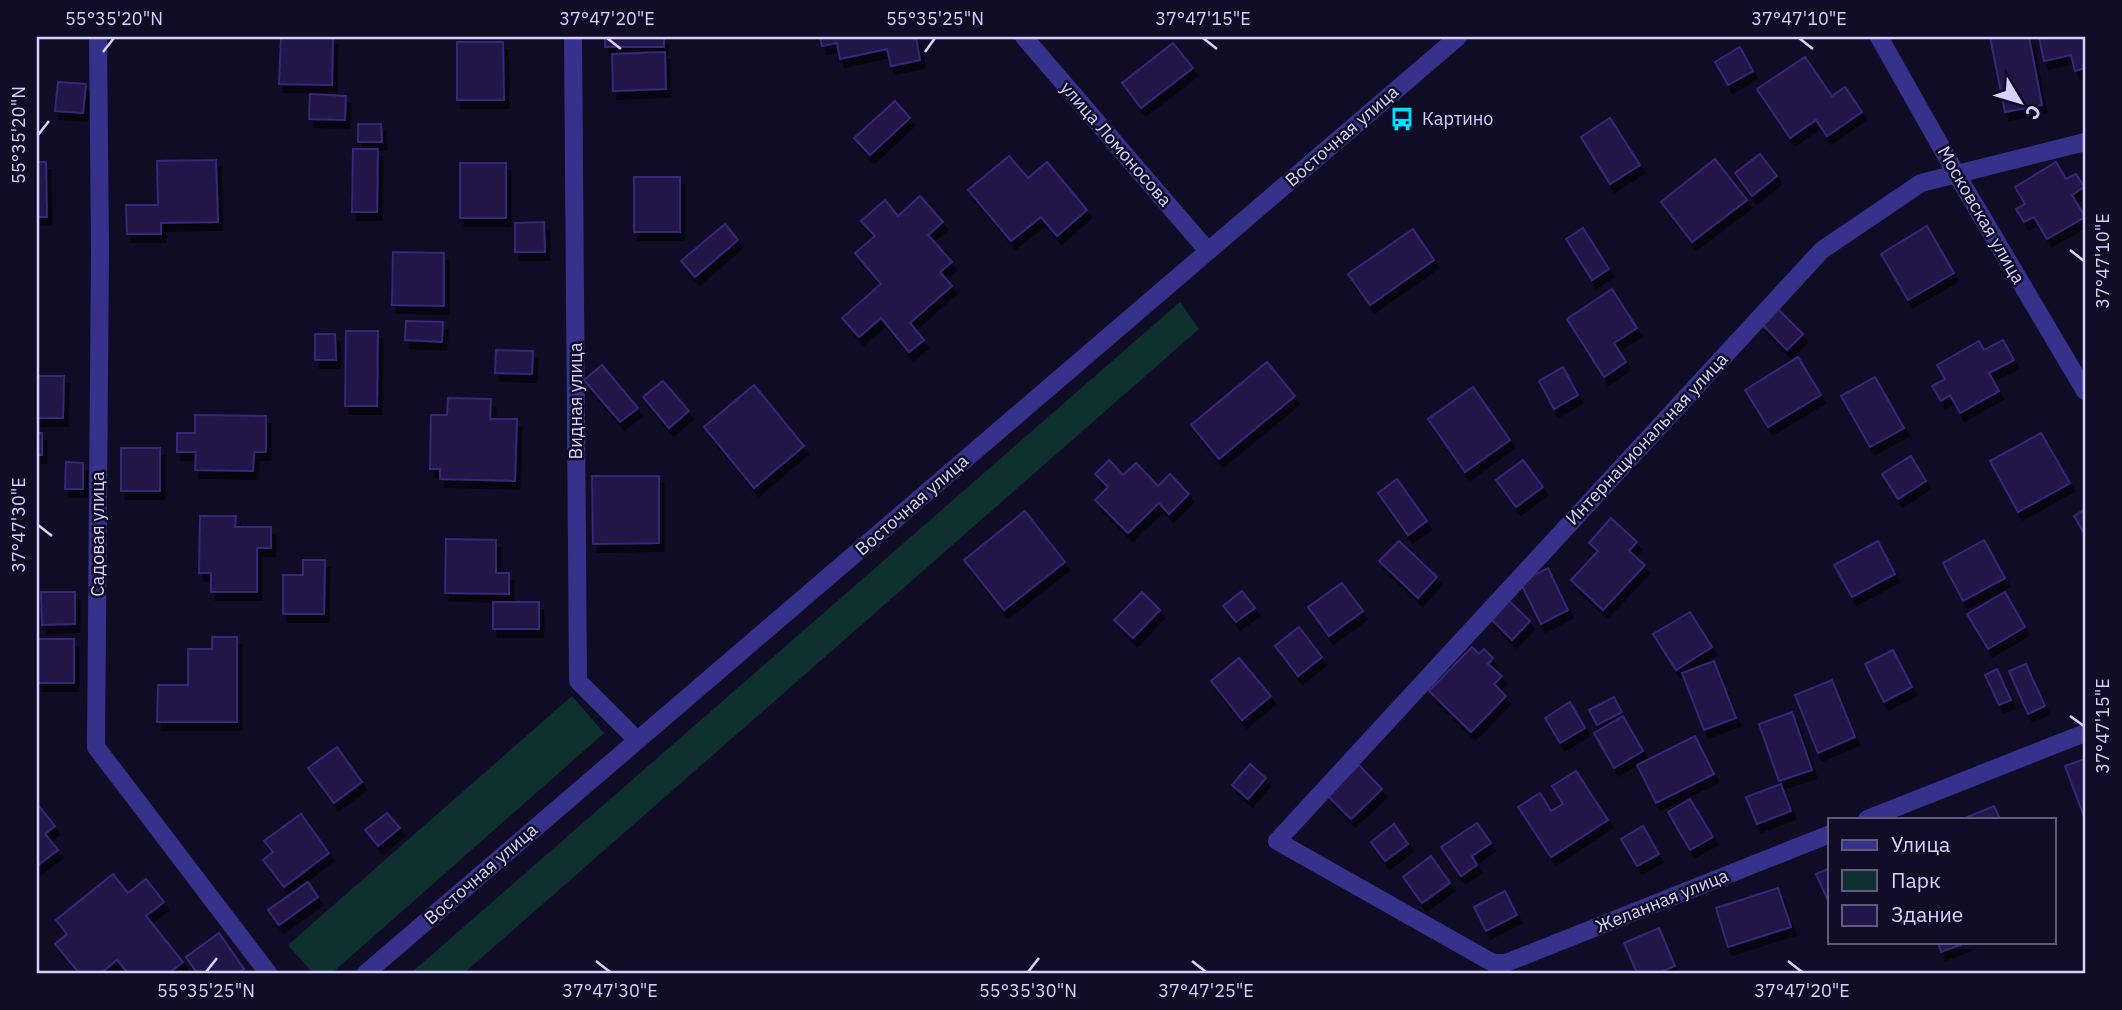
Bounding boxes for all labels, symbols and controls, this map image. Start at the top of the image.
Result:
text: 55°35'20"N [65,7,163,30]
text: 37°47'20"E [559,7,655,30]
text: 55°35'25"N [886,7,984,30]
text: 37°47'15"E [1155,7,1251,30]
text: 37°47'10"E [1751,7,1847,30]
north arrow [1986,66,2056,136]
street label: улица Ломоносова [1056,76,1177,211]
street label: Восточная улица [1280,80,1403,191]
text: 55°35'20"N [7,86,30,184]
text: С [2020,100,2047,125]
bus stop icon: Картино [1388,105,1416,133]
place label: Картино [1422,107,1493,130]
street label: Московская улица [1933,142,2030,288]
text: 37°47'10"E [2091,213,2114,309]
street label: Видная улица [564,342,587,460]
street label: Интернациональная улица [1561,347,1733,530]
street label: Восточная улица [850,449,973,560]
street label: Садовая улица [86,471,109,597]
text: 37°47'30"E [7,477,30,573]
text: 37°47'15"E [2091,678,2114,774]
street label: Восточная улица [419,818,542,929]
legend [1828,818,2056,944]
text: Улица [1891,830,1950,858]
street label: Желанная улица [1592,863,1732,938]
text: Парк [1891,866,1941,894]
text: Здание [1891,900,1963,928]
text: 55°35'25"N [157,979,255,1002]
text: 37°47'30"E [562,979,658,1002]
text: 55°35'30"N [979,979,1077,1002]
text: 37°47'25"E [1158,979,1254,1002]
text: 37°47'20"E [1754,979,1850,1002]

